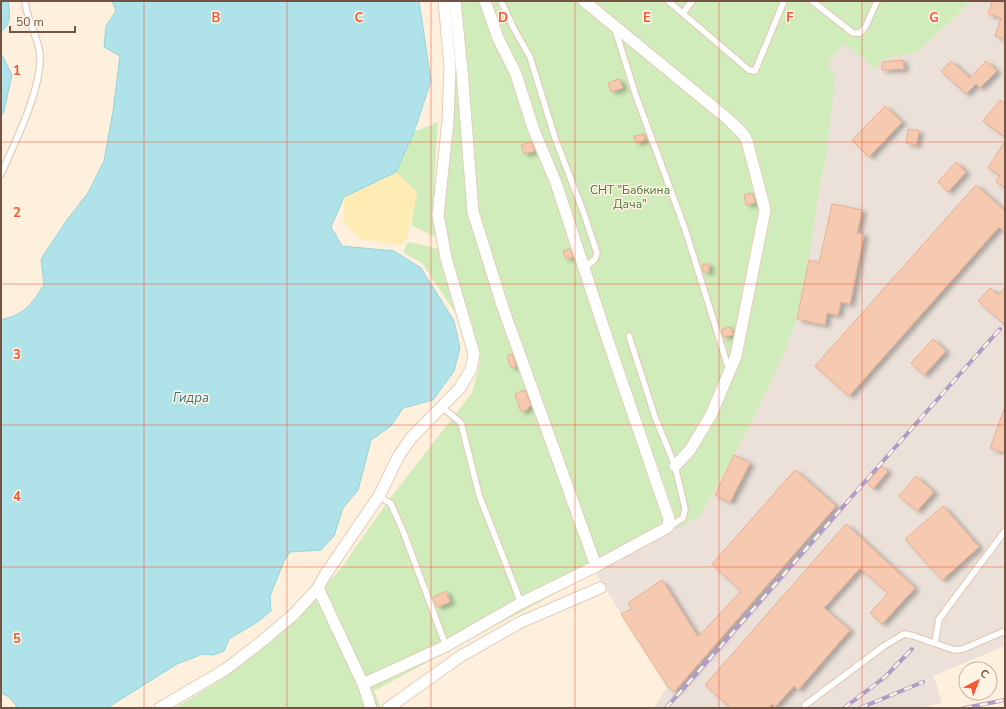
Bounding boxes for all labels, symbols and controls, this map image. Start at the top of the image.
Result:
scale bar [10,8,75,34]
text: B [212,9,221,27]
text: C [355,9,364,27]
text: D [498,9,508,27]
text: E [643,9,651,27]
text: F [786,9,794,27]
text: G [929,9,939,27]
text: 50 m [16,14,44,30]
text: 1 [13,62,21,80]
park label: СНТ "Бабкина Дача" [590,182,670,212]
text: 2 [13,204,21,222]
text: 3 [13,346,21,364]
water label: Гидра [173,389,209,407]
text: 4 [13,488,21,506]
text: 5 [13,630,21,648]
north arrow [958,661,998,701]
text: С [977,666,993,682]

